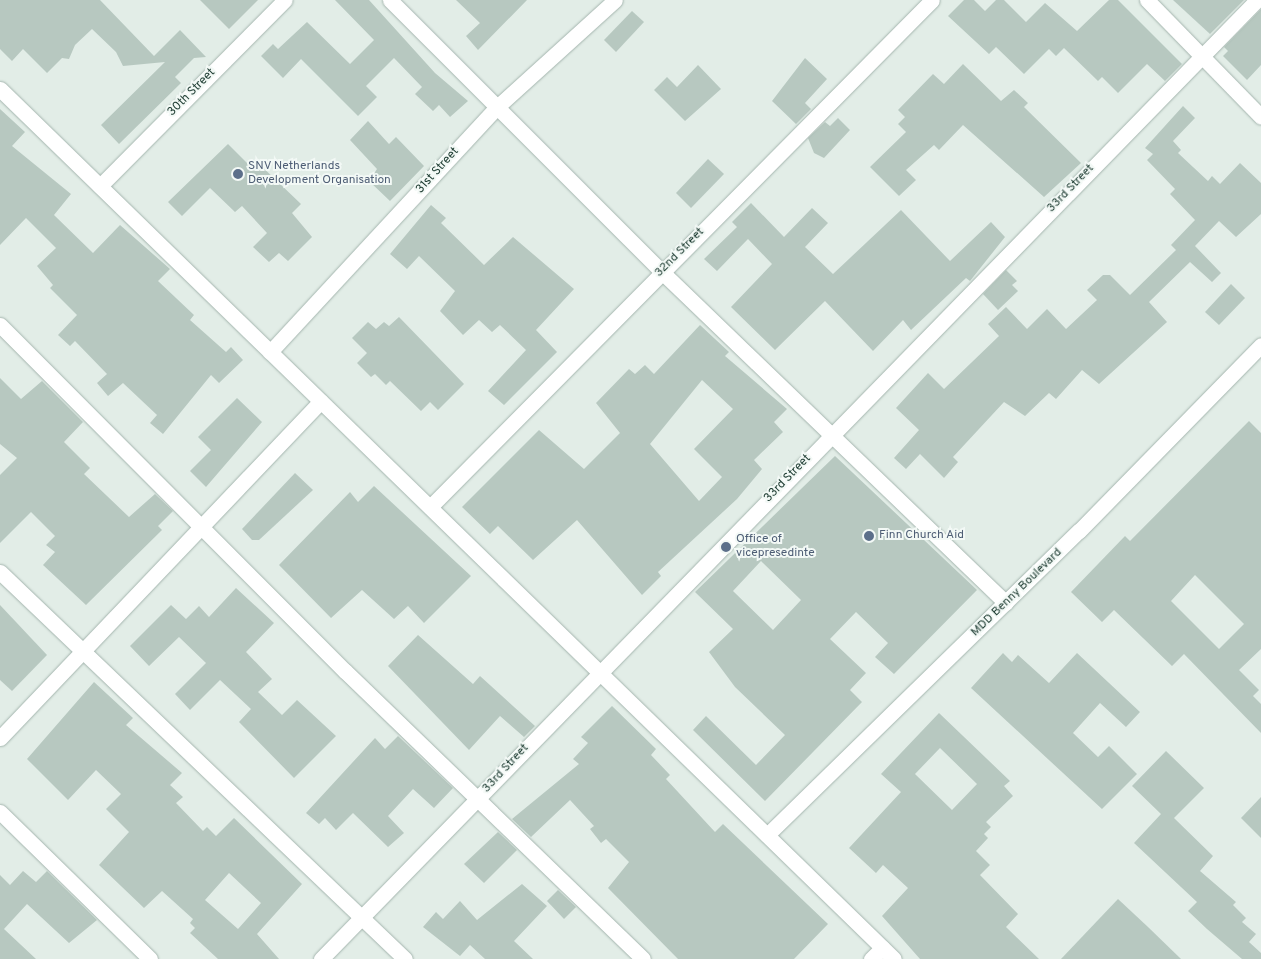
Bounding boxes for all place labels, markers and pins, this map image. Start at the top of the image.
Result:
place label: SNV Netherlands Development Organisation [248,160,391,188]
marker: SNV Netherlands Development Organisation [232,168,244,180]
place label: Finn Church Aid [879,529,965,543]
marker: Finn Church Aid [863,530,875,542]
place label: Office of vicepresedinte [736,533,815,561]
marker: Office of vicepresedinte [720,541,732,553]

